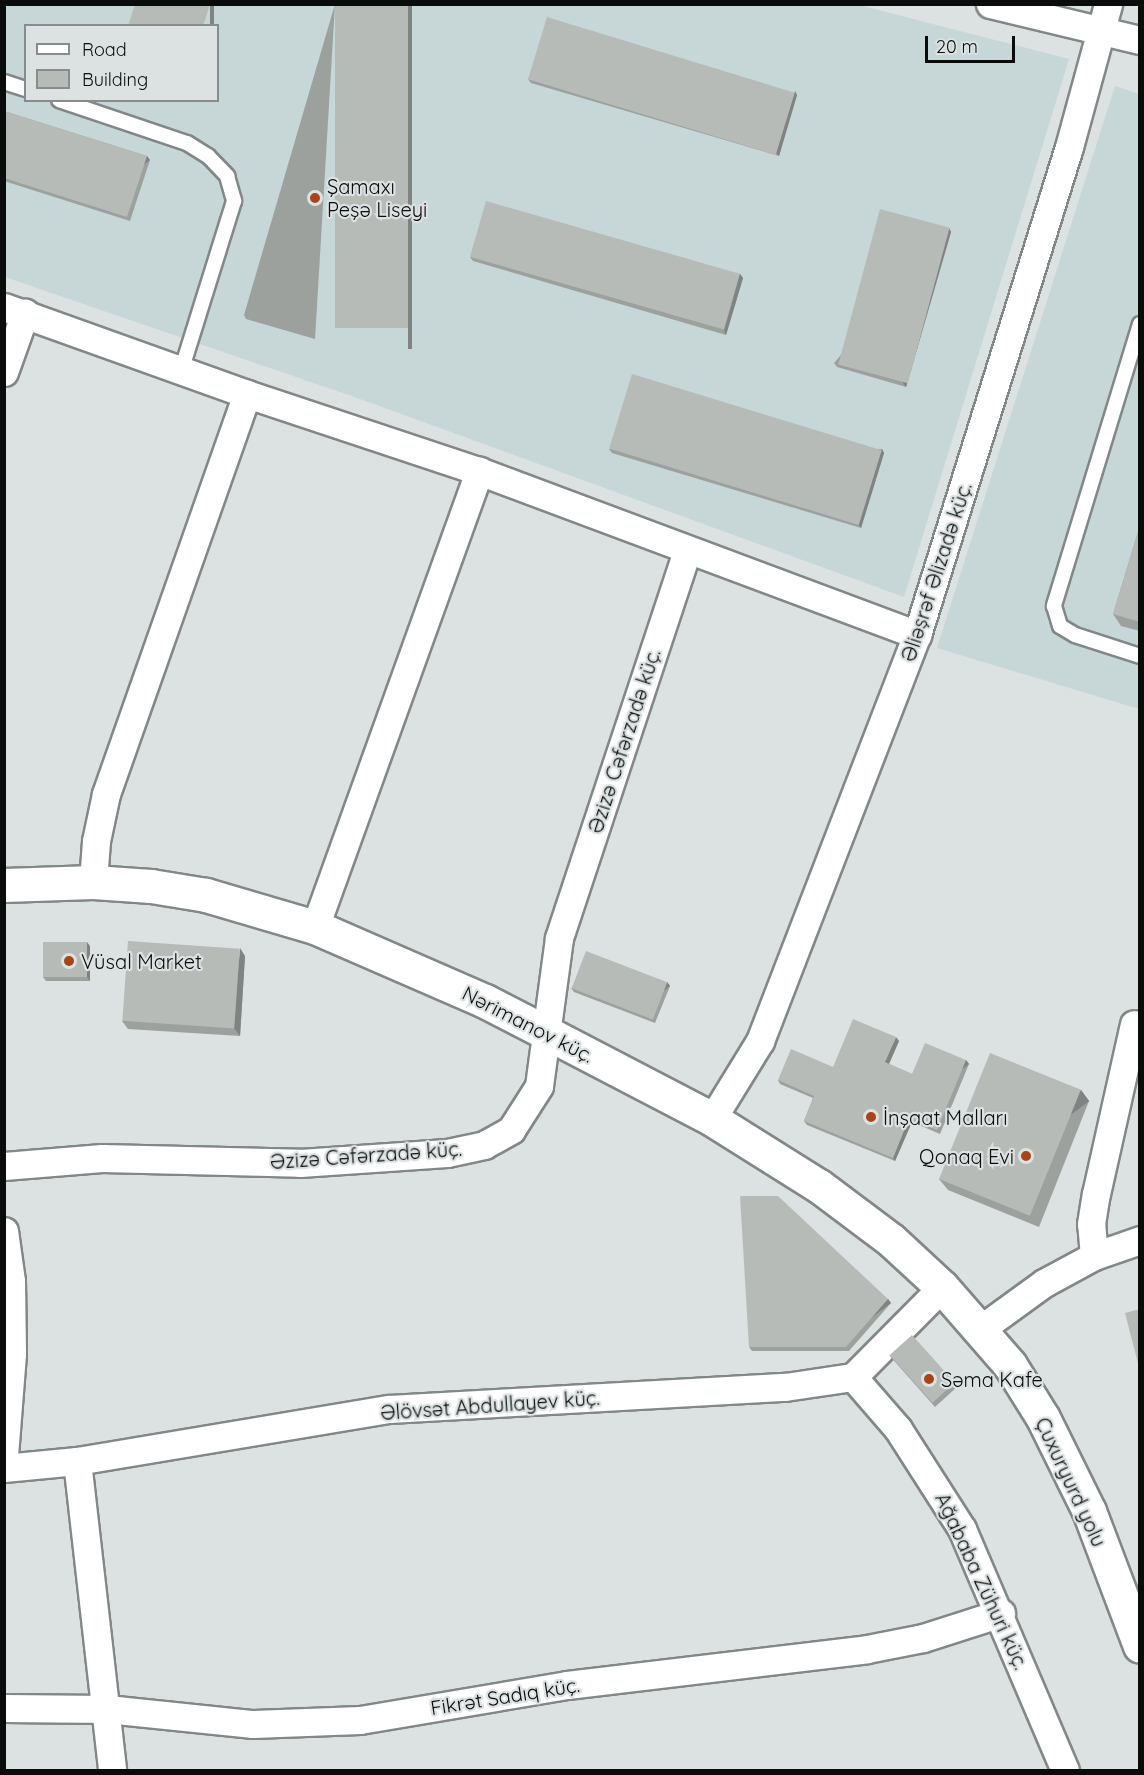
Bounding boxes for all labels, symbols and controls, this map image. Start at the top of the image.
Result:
legend [24,24,219,102]
scale bar [928,24,1018,62]
text: 20 m [936,35,978,58]
text: Road [82,38,127,61]
text: Building [82,68,148,91]
place label: Şamaxı Peşə Liseyi [327,174,427,221]
marker: Şamaxı Peşə Liseyi [308,191,322,205]
street label: Əliəşrəf Əlizadə küç. [896,479,976,665]
street label: Əzizə Cəfərzadə küç. [583,646,665,836]
place label: Vüsal Market [81,949,202,973]
marker: Vüsal Market [62,954,76,968]
street label: Nərimanov küç. [459,981,597,1067]
place label: İnşaat Malları [883,1105,1008,1129]
marker: İnşaat Malları [864,1110,878,1124]
street label: Əzizə Cəfərzadə küç. [269,1136,463,1174]
place label: Qonaq Evi [919,1144,1014,1168]
marker: Qonaq Evi [1019,1149,1033,1163]
place label: Səma Kafe [941,1367,1043,1391]
marker: Səma Kafe [922,1372,936,1386]
street label: Əlövsət Abdullayev küç. [380,1385,600,1425]
street label: Çuxuryurd yolu [1031,1414,1111,1550]
street label: Ağababa Zühuri küç. [931,1489,1033,1673]
street label: Fikrət Sadıq küç. [429,1672,581,1720]

